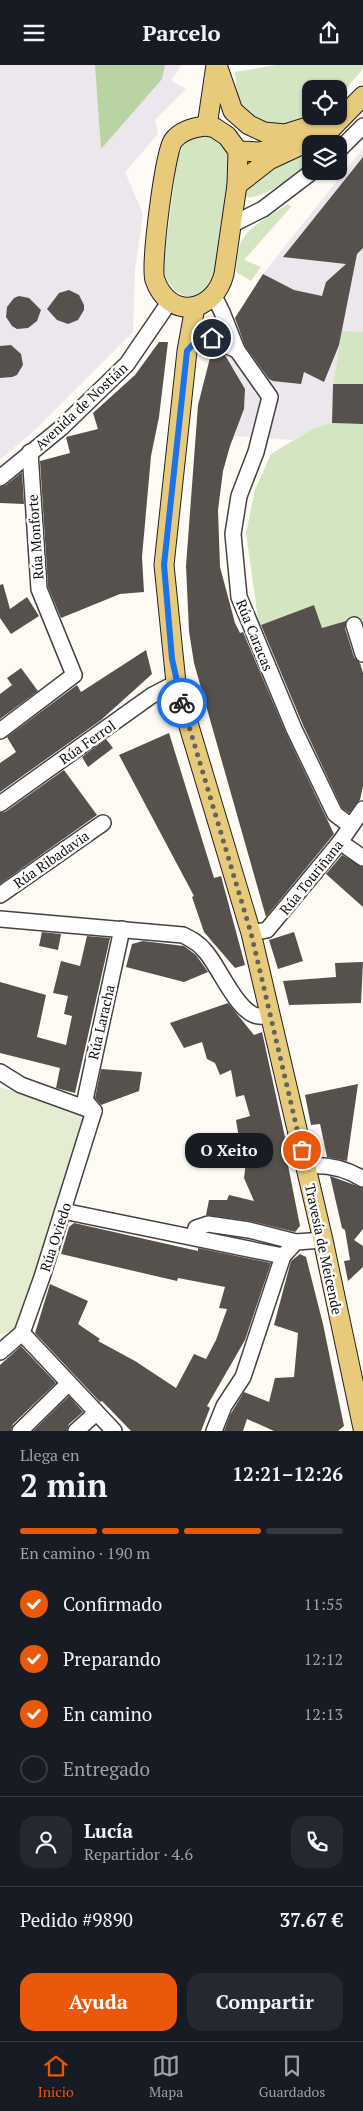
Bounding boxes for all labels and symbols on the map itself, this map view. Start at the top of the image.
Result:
pin [191,317,233,359]
street label: Avenida de Nostián [31,358,132,454]
street label: Rúa Monforte [23,494,47,580]
street label: Rúa Caracas [232,596,278,674]
courier [157,678,207,728]
street label: Rúa Ferrol [55,716,119,768]
street label: Rúa Ribadavia [9,826,93,892]
street label: Rúa Touriñana [275,836,347,918]
street label: Rúa Laracha [83,983,119,1061]
pin [281,1129,323,1171]
callout: O Xeito [184,1133,272,1167]
street label: Travesía de Meicende [301,1182,347,1316]
street label: Rúa Oviedo [35,1200,75,1274]

